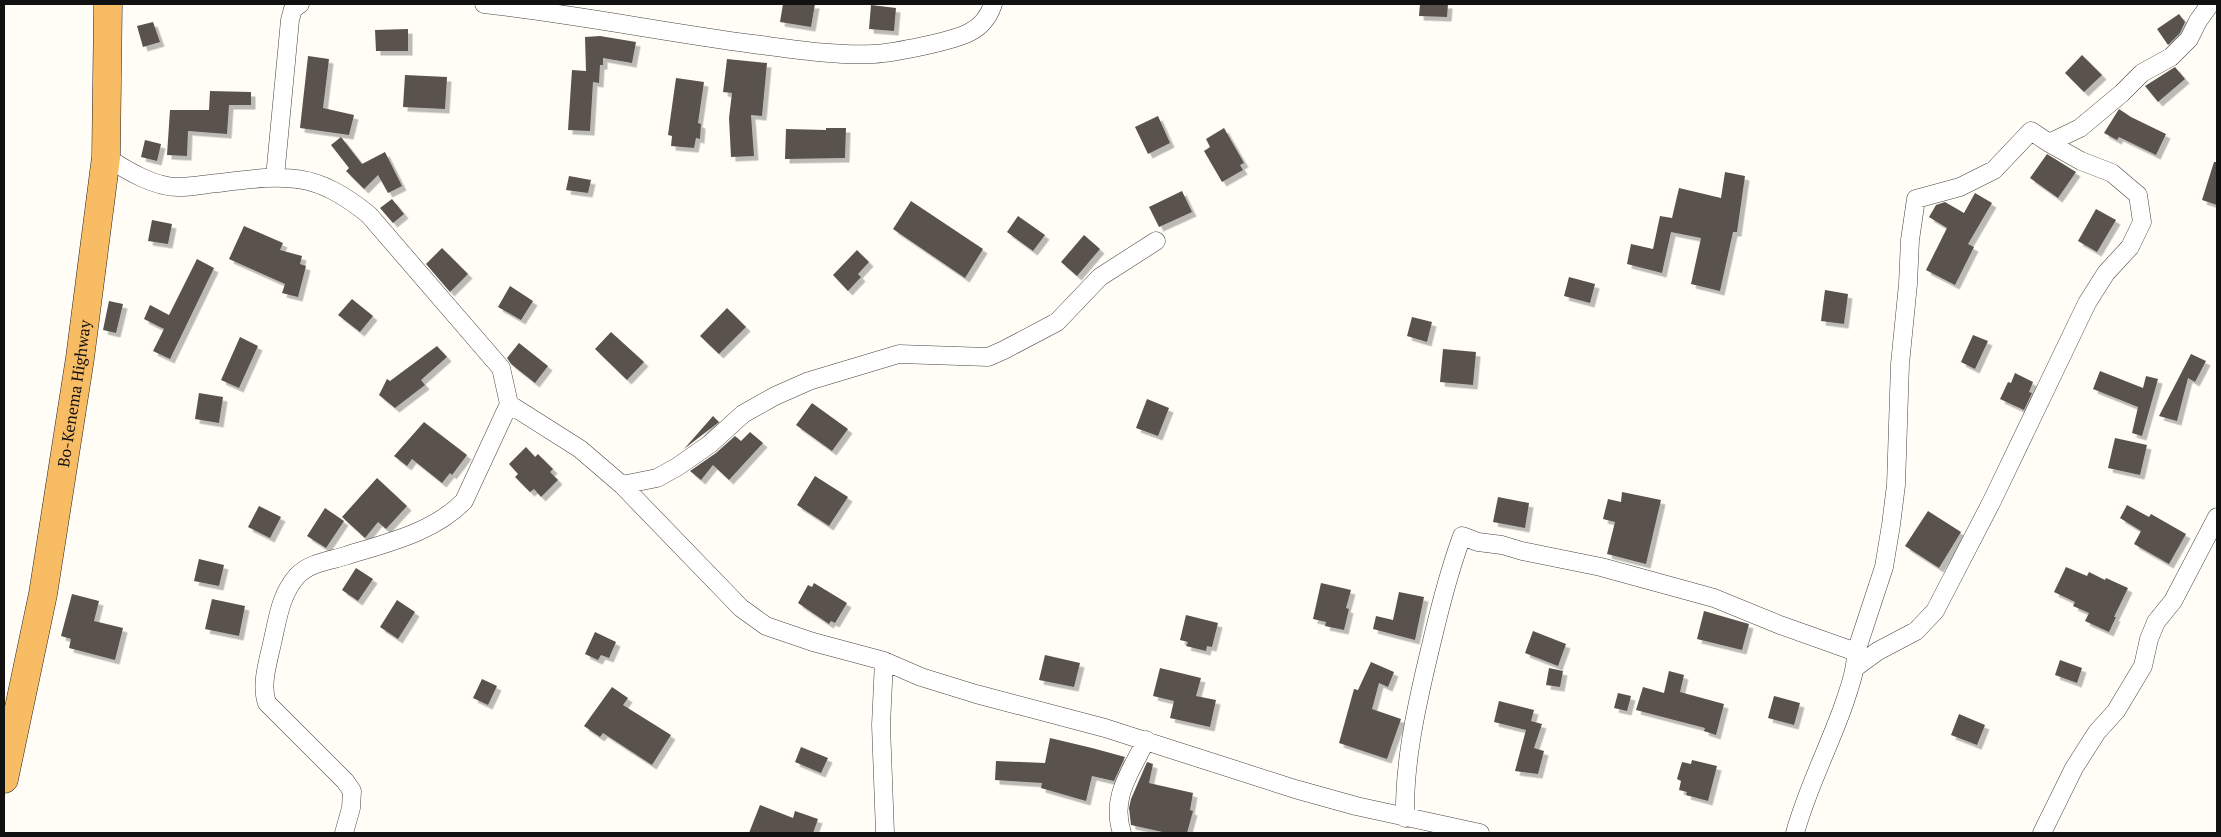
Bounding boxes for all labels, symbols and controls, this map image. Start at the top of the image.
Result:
street label: Bo-Kenema Highway [52,318,96,469]

